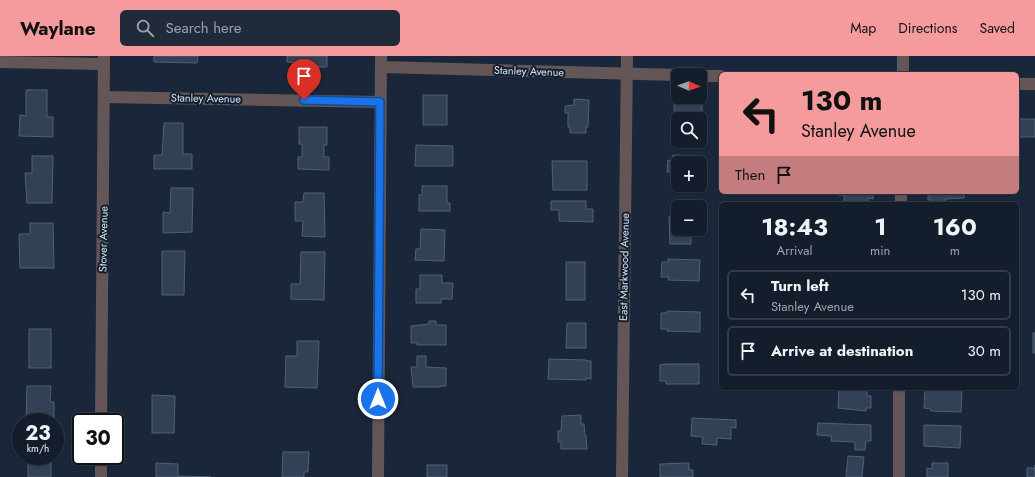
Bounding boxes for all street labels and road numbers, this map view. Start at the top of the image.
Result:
street label: Stanley Avenue [494,62,565,80]
street label: Stanley Avenue [171,89,242,107]
street label: Stover Avenue [94,205,112,272]
street label: East Markwood Avenue [615,213,633,321]

